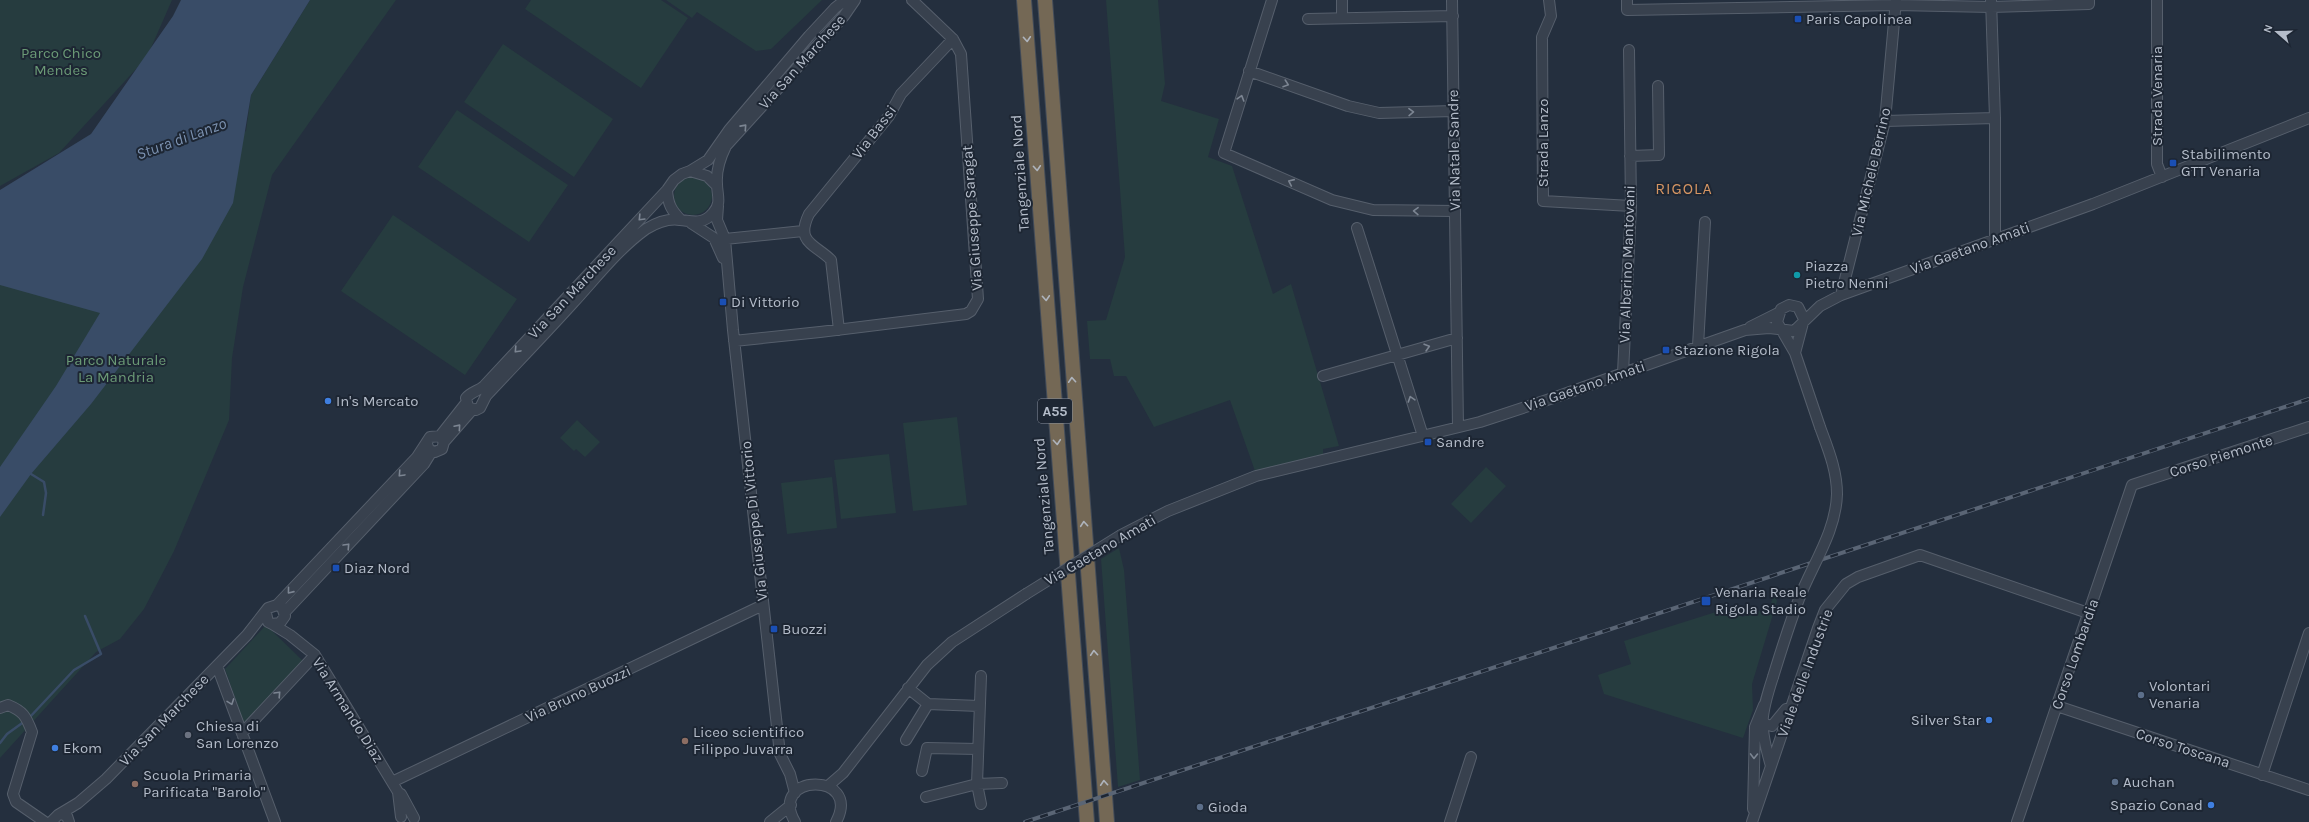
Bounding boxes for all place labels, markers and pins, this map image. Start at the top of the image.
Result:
place label: Paris Capolinea [1806,10,1912,28]
marker: Paris Capolinea [1793,14,1803,24]
place label: Stabilimento GTT Venaria [2181,145,2271,180]
marker: Stabilimento GTT Venaria [2168,158,2178,168]
place label: Piazza Pietro Nenni [1805,257,1889,292]
marker: Piazza Pietro Nenni [1792,270,1802,280]
place label: Di Vittorio [731,293,799,311]
marker: Di Vittorio [718,297,728,307]
place label: Stazione Rigola [1674,341,1780,359]
marker: Stazione Rigola [1661,345,1671,355]
place label: In's Mercato [336,392,418,410]
marker: In's Mercato [323,396,333,406]
place label: Sandre [1436,433,1484,451]
marker: Sandre [1423,437,1433,447]
place label: Diaz Nord [344,559,410,577]
marker: Diaz Nord [331,563,341,573]
place label: Venaria Reale Rigola Stadio [1715,583,1807,618]
marker: Venaria Reale Rigola Stadio [1700,595,1712,607]
place label: Buozzi [782,620,827,638]
marker: Buozzi [769,624,779,634]
place label: Volontari Venaria [2149,677,2210,712]
marker: Volontari Venaria [2136,690,2146,700]
place label: Silver Star [1911,711,1982,729]
marker: Silver Star [1984,715,1994,725]
place label: Chiesa di San Lorenzo [196,717,279,752]
place label: Liceo scientifico Filippo Juvarra [693,723,804,758]
marker: Chiesa di San Lorenzo [183,730,193,740]
marker: Liceo scientifico Filippo Juvarra [680,736,690,746]
place label: Ekom [63,739,102,757]
marker: Ekom [50,743,60,753]
place label: Scuola Primaria Parificata "Barolo" [143,766,266,801]
place label: Auchan [2123,773,2175,791]
marker: Auchan [2110,777,2120,787]
marker: Scuola Primaria Parificata "Barolo" [130,779,140,789]
place label: Spazio Conad [2110,796,2203,814]
place label: Gioda [1208,798,1247,816]
marker: Spazio Conad [2206,800,2216,810]
marker: Gioda [1195,802,1205,812]

